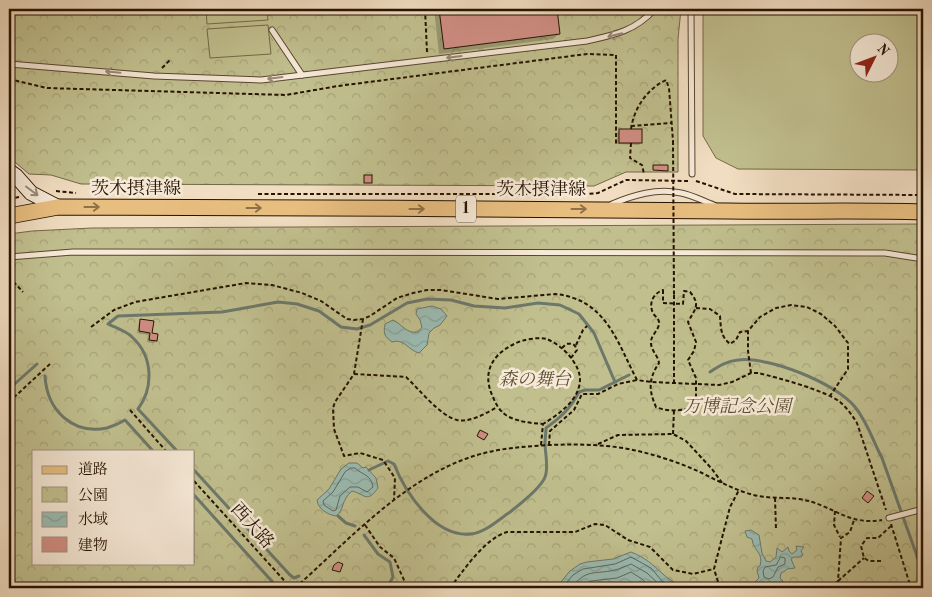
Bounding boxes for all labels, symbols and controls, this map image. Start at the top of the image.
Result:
one-way arrow [607,31,623,40]
north arrow [850,32,900,82]
text: N [874,41,892,59]
one-way arrow [446,52,462,62]
one-way arrow [105,68,121,77]
one-way arrow [267,73,283,83]
street label: 茨木摂津線 [91,178,181,198]
street label: 茨木摂津線 [496,179,586,199]
one-way arrow [25,186,38,197]
road number: 1 [456,195,476,222]
one-way arrow [84,202,100,212]
one-way arrow [246,203,262,213]
one-way arrow [408,204,424,214]
one-way arrow [570,204,587,214]
park label: 森の舞台 [499,369,572,389]
park label: 万博記念公園 [683,396,794,416]
legend [32,450,195,564]
text: 道路 [78,461,108,478]
text: 公園 [78,487,108,504]
street label: 西大路 [227,499,278,552]
text: 水域 [78,511,108,528]
text: 建物 [78,537,108,554]

